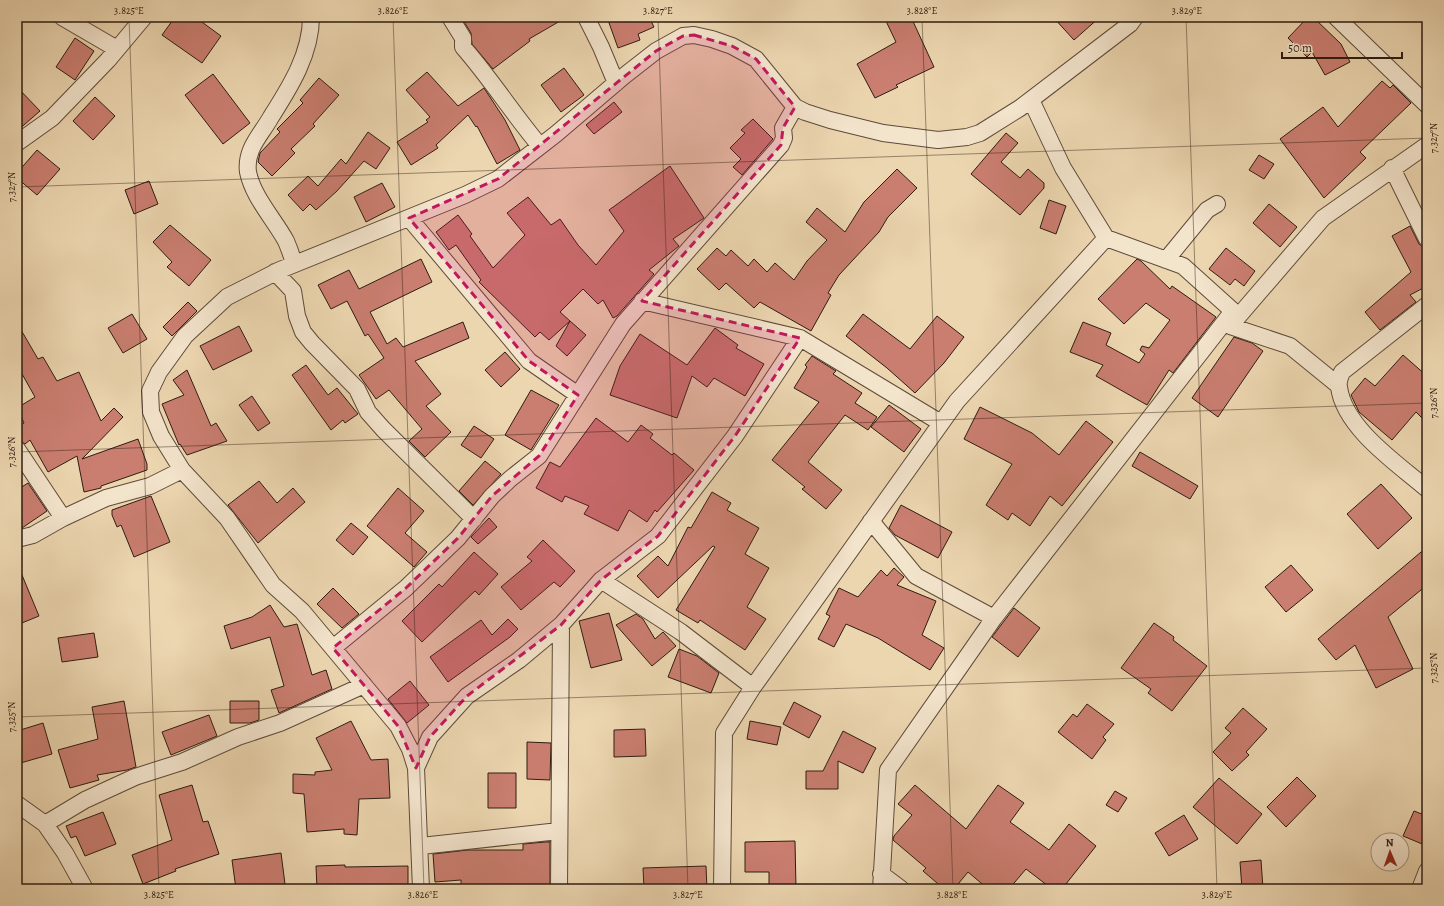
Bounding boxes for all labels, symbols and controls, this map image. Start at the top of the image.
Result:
text: 3.825°E [114,4,144,17]
text: 3.826°E [378,4,408,17]
text: 3.827°E [643,4,673,17]
text: 3.828°E [907,4,937,17]
text: 3.829°E [1172,4,1202,17]
scale bar [1282,34,1402,60]
text: 50 m [1288,40,1312,56]
text: 7.327°N [1427,123,1440,153]
text: 7.327°N [5,172,18,202]
text: 7.326°N [1427,388,1440,419]
text: 7.326°N [5,437,18,468]
text: 7.325°N [1427,653,1440,683]
text: 7.325°N [5,702,18,732]
north arrow [1370,832,1410,872]
text: N [1385,835,1394,850]
text: 3.825°E [144,888,174,901]
text: 3.826°E [408,888,438,901]
text: 3.827°E [673,888,703,901]
text: 3.828°E [937,888,967,901]
text: 3.829°E [1202,888,1232,901]

